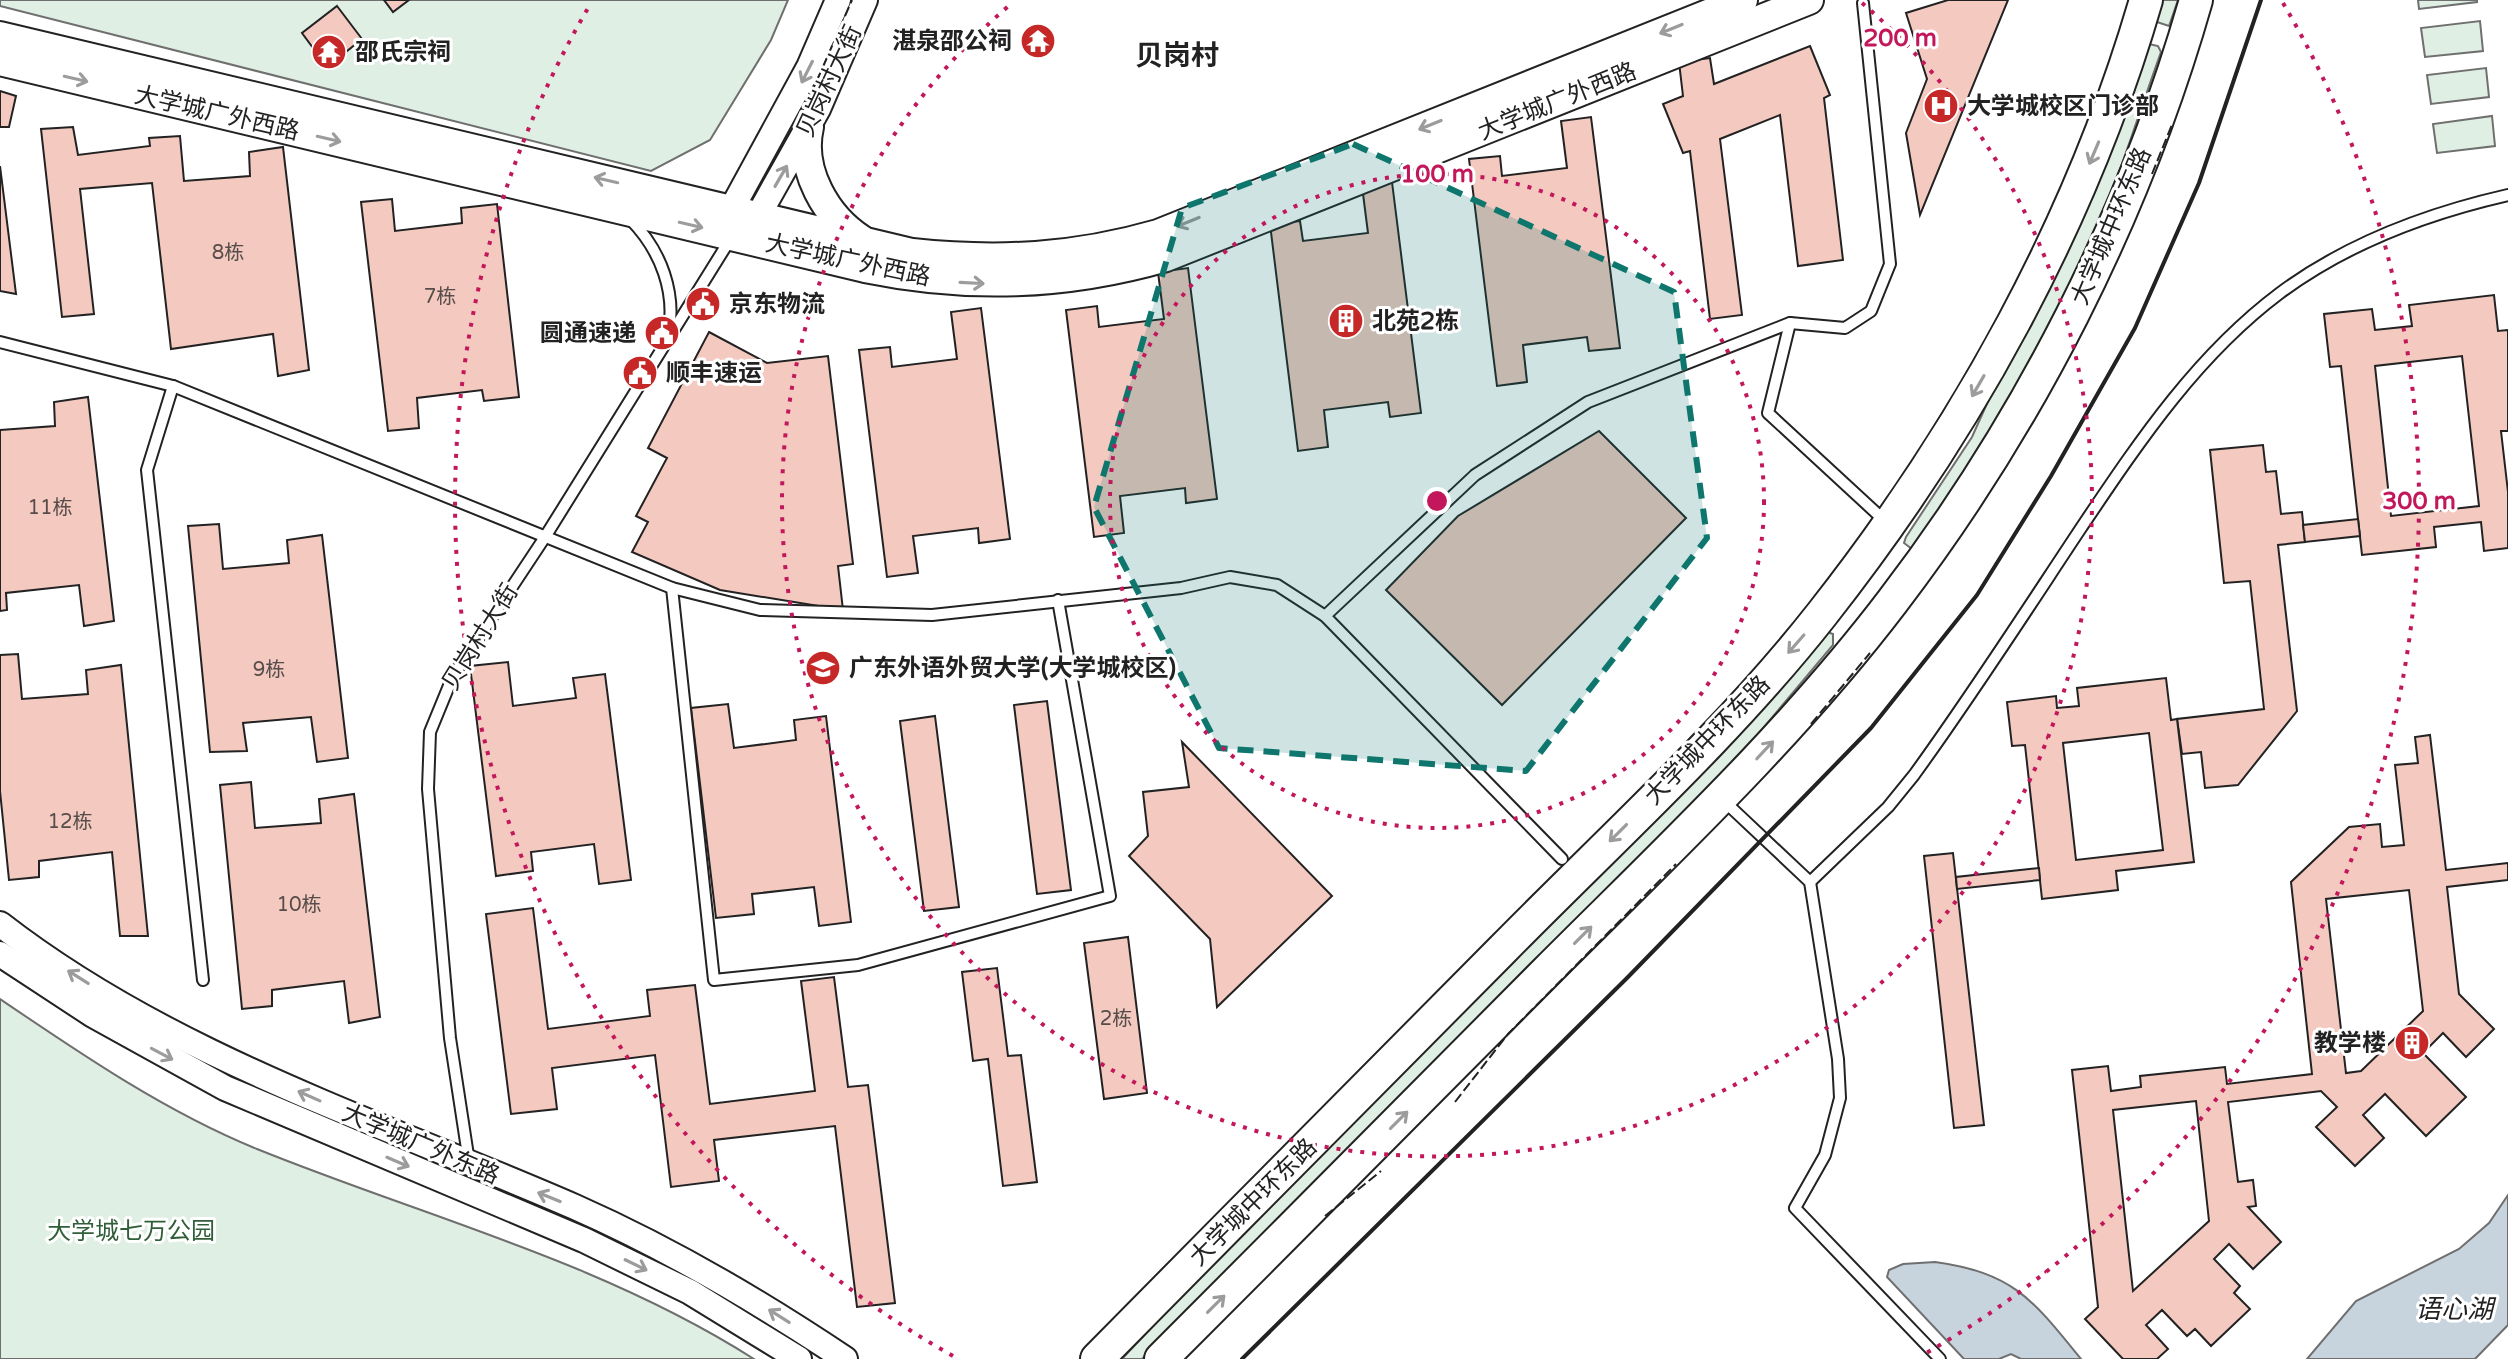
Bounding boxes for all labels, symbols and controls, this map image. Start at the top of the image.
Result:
street label: 贝岗村大街 [791,21,868,142]
temple icon: 湛泉邵公祠 [1019,22,1057,60]
one-way arrow [1659,23,1684,37]
text: 200 m [1863,24,1937,53]
place label: 湛泉邵公祠 [892,27,1012,56]
temple icon: 邵氏宗祠 [310,33,348,71]
place label: 邵氏宗祠 [355,38,451,67]
district label: 贝岗村 [1135,39,1219,73]
street label: 大学城广外西路 [1474,57,1641,146]
one-way arrow [798,59,814,83]
one-way arrow [63,73,88,88]
street label: 大学城广外西路 [132,80,302,147]
hospital icon: 大学城校区门诊部 [1922,87,1960,125]
place label: 大学城校区门诊部 [1967,92,2159,121]
one-way arrow [1418,119,1443,134]
one-way arrow [315,133,341,148]
one-way arrow [2086,140,2101,165]
street label: 大学城中环东路 [2065,143,2158,309]
text: 100 m [1400,160,1474,189]
one-way arrow [773,165,789,188]
one-way arrow [593,172,619,187]
one-way arrow [1176,216,1201,230]
one-way arrow [677,218,703,233]
street label: 大学城广外西路 [763,229,933,292]
house number: 8栋 [212,241,244,265]
one-way arrow [958,275,985,290]
house number: 7栋 [424,285,456,309]
public building icon: 京东物流 [684,285,722,323]
place label: 京东物流 [729,290,825,319]
building icon: 北苑2栋 [1327,302,1365,340]
place label: 北苑2栋 [1372,307,1459,336]
public building icon: 圆通速递 [643,314,681,352]
place label: 圆通速递 [540,319,636,348]
public building icon: 顺丰速运 [621,354,659,392]
place label: 顺丰速运 [666,359,762,388]
one-way arrow [1970,373,1985,397]
centre of rings [1423,487,1451,515]
text: 300 m [2382,487,2456,516]
house number: 11栋 [27,496,73,520]
street label: 贝岗村大街 [436,579,525,696]
one-way arrow [1787,633,1805,653]
school or university icon: 广东外语外贸大学(大学城校区) [804,649,842,687]
place label: 广东外语外贸大学(大学城校区) [849,654,1176,683]
house number: 9栋 [253,658,285,682]
street label: 大学城中环东路 [1639,670,1776,811]
one-way arrow [1756,741,1774,761]
house number: 12栋 [47,810,93,834]
one-way arrow [1609,823,1628,842]
house number: 10栋 [276,893,322,917]
one-way arrow [1573,925,1592,945]
one-way arrow [67,969,90,985]
house number: 2栋 [1100,1007,1132,1031]
building icon: 教学楼 [2393,1024,2431,1062]
place label: 教学楼 [2314,1029,2386,1058]
one-way arrow [149,1046,173,1062]
one-way arrow [297,1088,322,1103]
street label: 大学城广外东路 [338,1098,504,1191]
one-way arrow [1389,1110,1409,1129]
street label: 大学城中环东路 [1184,1133,1323,1272]
one-way arrow [385,1155,410,1170]
one-way arrow [537,1189,562,1203]
park label: 大学城七万公园 [47,1217,215,1246]
one-way arrow [624,1258,648,1274]
water label: 语心湖 [2415,1294,2497,1325]
one-way arrow [1206,1295,1225,1314]
one-way arrow [769,1308,791,1325]

